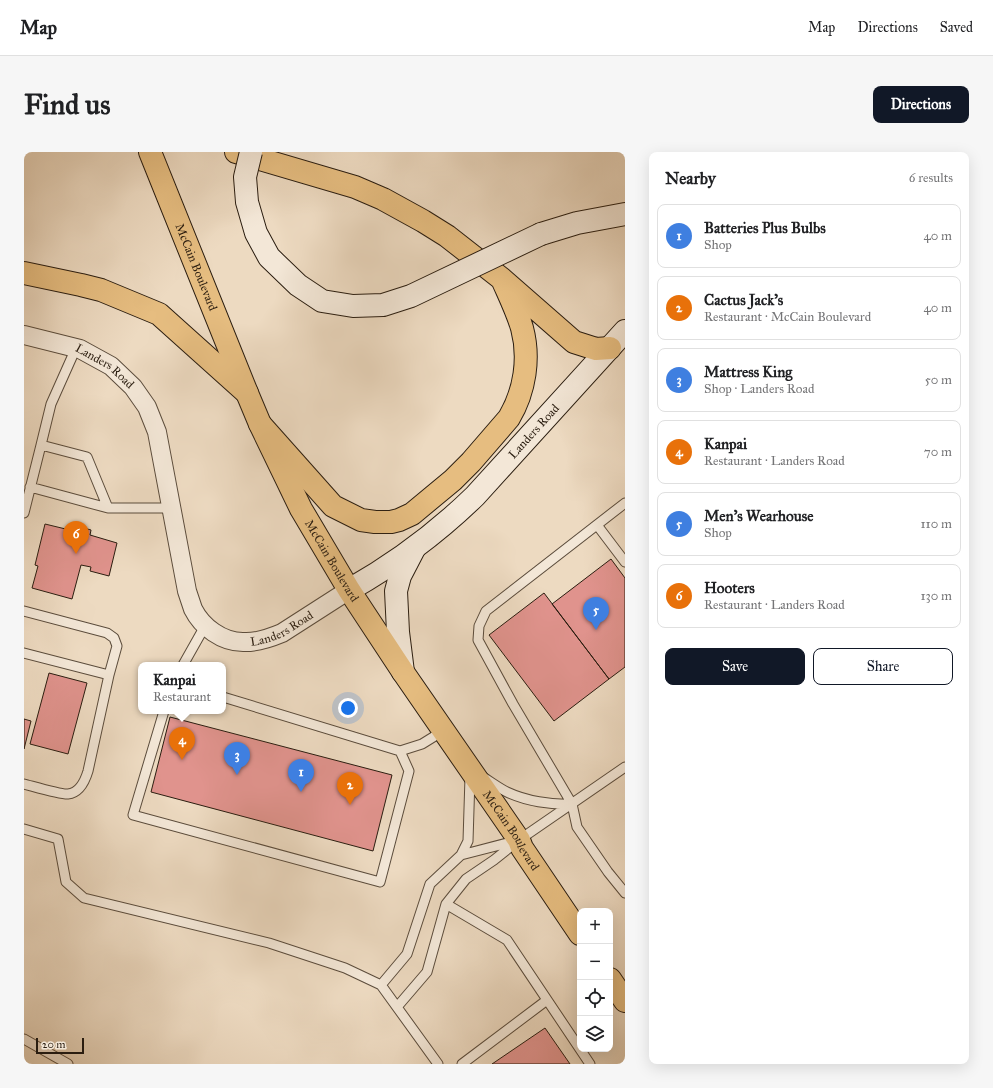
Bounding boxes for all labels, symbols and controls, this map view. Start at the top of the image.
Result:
text: Map [20,16,57,39]
text: Map [808,19,835,36]
text: Directions [857,19,918,36]
text: Saved [940,19,973,36]
button: Directions [873,86,969,123]
text: Find us [24,87,110,122]
text: Nearby [665,168,716,189]
text: 6 results [909,170,953,186]
text: Batteries Plus Bulbs [704,219,826,237]
street label: McCain Boulevard [172,221,220,313]
text: 1 [676,228,682,244]
text: 40 m [923,228,952,244]
text: Shop [704,237,732,253]
text: Cactus Jack's [704,291,783,309]
text: 2 [676,300,682,316]
text: 40 m [923,300,952,316]
text: Restaurant · McCain Boulevard [704,309,871,325]
street label: Landers Road [73,341,137,391]
text: Mattress King [704,363,792,381]
text: 3 [676,372,682,388]
text: 50 m [925,372,952,388]
text: Shop · Landers Road [704,381,814,397]
street label: Landers Road [506,401,562,461]
text: Kanpai [704,435,747,453]
text: 4 [675,444,683,460]
text: 70 m [924,444,952,460]
text: Restaurant · Landers Road [704,453,845,469]
text: Men's Wearhouse [704,507,813,525]
text: 5 [676,516,682,532]
text: 110 m [920,516,952,532]
street label: McCain Boulevard [302,517,362,604]
pin: 6 [63,521,89,554]
text: Shop [704,525,732,541]
text: Hooters [704,579,755,597]
text: 6 [676,588,682,604]
text: 130 m [920,588,952,604]
pin: 5 [583,597,609,630]
text: Restaurant · Landers Road [704,597,845,613]
street label: Landers Road [249,608,316,649]
button: Save [665,648,805,685]
button: Share [813,648,953,685]
popup [138,662,226,714]
text: Kanpai [153,671,196,689]
text: Restaurant [153,689,211,705]
your location [338,698,358,718]
pin: 4 [169,727,195,760]
pin: 3 [224,742,250,775]
pin: 1 [288,759,314,792]
pin: 2 [337,772,363,805]
street label: McCain Boulevard [480,788,542,873]
map controls [577,908,613,1052]
button: + [577,908,613,944]
button: − [577,944,613,980]
button: locate [577,980,613,1016]
button: layers [577,1016,613,1052]
scale bar [36,1036,84,1055]
text: 20 m [42,1038,65,1051]

